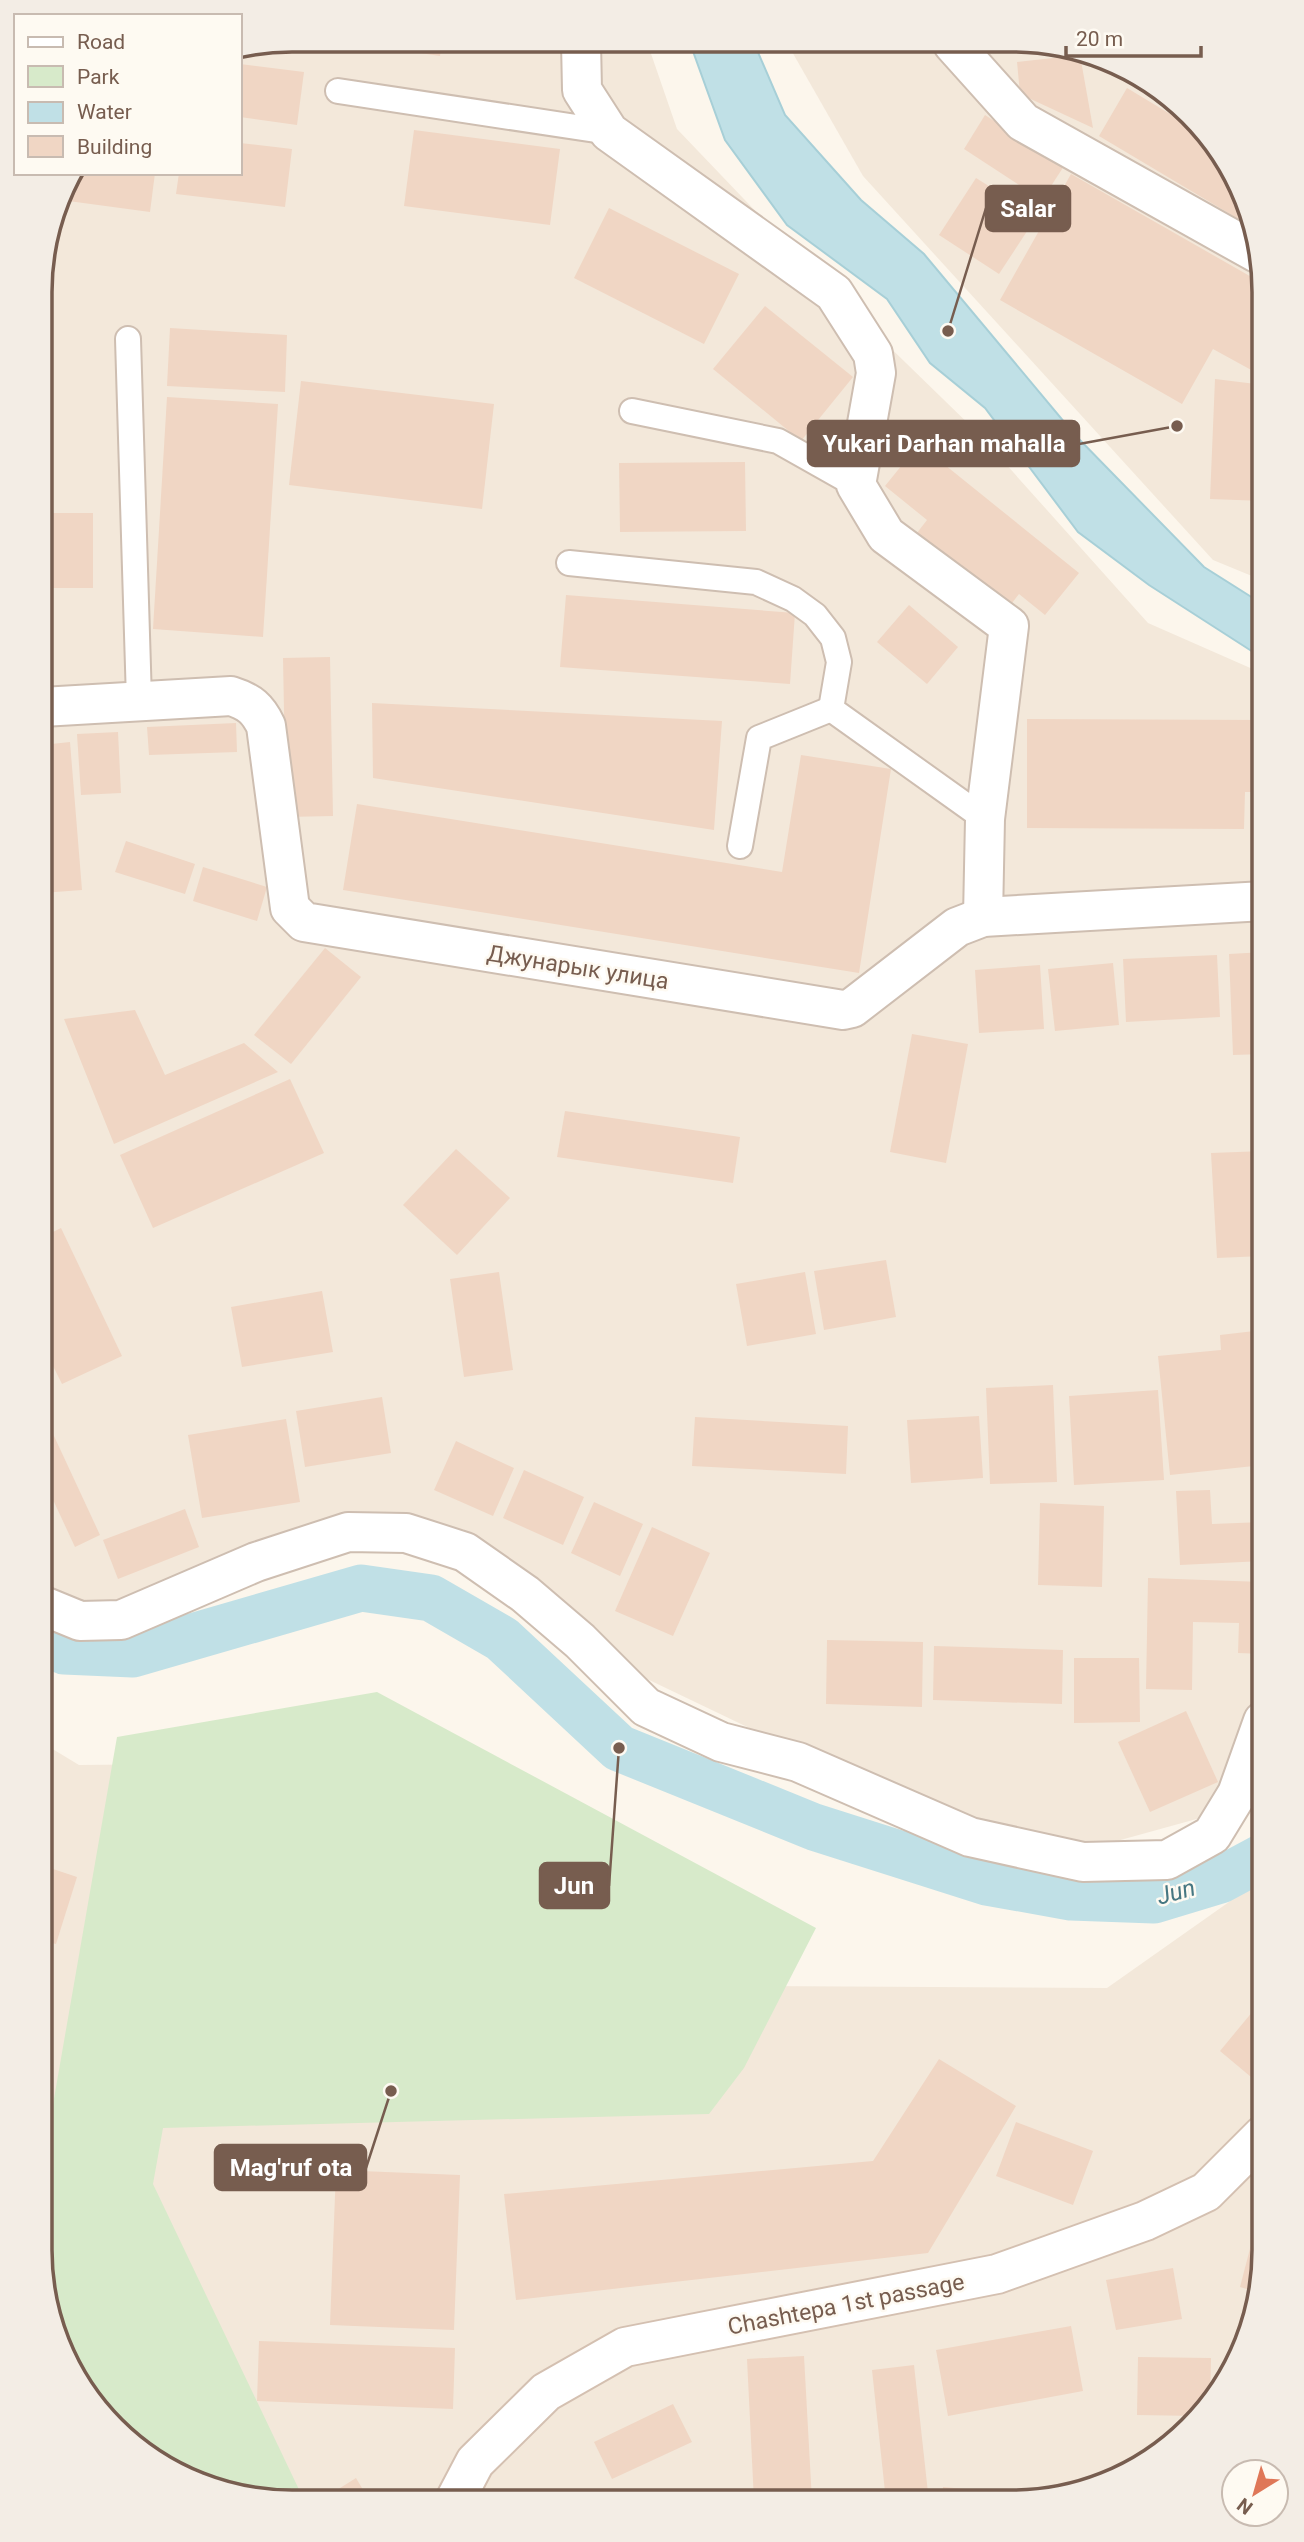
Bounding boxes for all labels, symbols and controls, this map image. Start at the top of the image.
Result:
legend [14,14,242,175]
scale bar [1066,14,1201,58]
text: 20 m [1076,27,1123,51]
text: Road [77,30,125,54]
text: Park [77,65,120,89]
text: Water [77,100,132,124]
text: Building [77,135,152,159]
callout: Salar [986,186,1070,231]
text: Salar [1000,195,1056,223]
callout: Yukari Darhan mahalla [808,421,1079,466]
text: Yukari Darhan mahalla [822,430,1066,458]
street label: Джунарык улица [485,940,671,995]
callout: Jun [540,1863,609,1908]
text: Jun [554,1872,594,1900]
water label: Jun [1154,1873,1198,1911]
callout: Mag'ruf ota [215,2145,366,2190]
text: Mag'ruf ota [230,2154,353,2182]
street label: Chashtepa 1st passage [726,2268,967,2341]
north arrow [1220,2458,1290,2528]
text: N [1233,2493,1257,2519]

